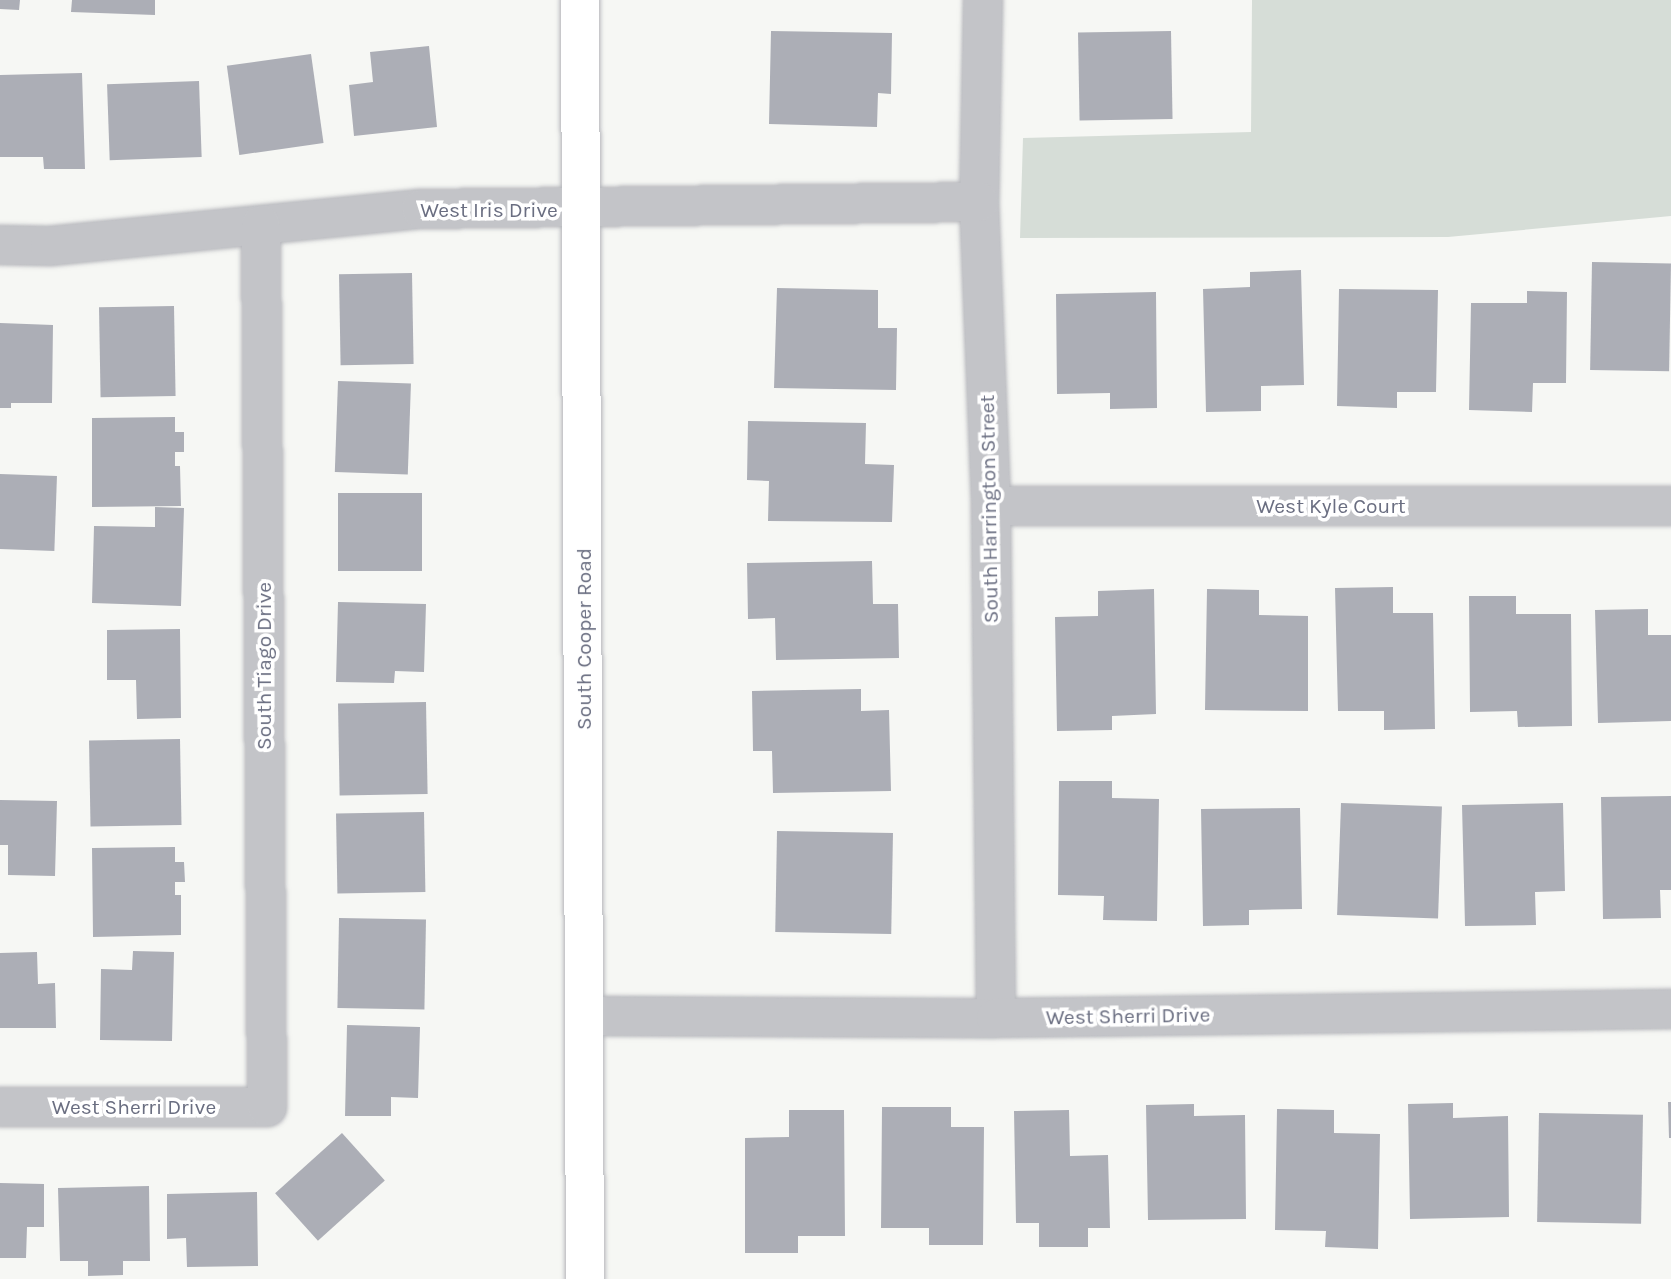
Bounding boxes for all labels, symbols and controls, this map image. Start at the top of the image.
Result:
street label: West Iris Drive [420,197,558,223]
street label: South Harrington Street [974,394,1004,624]
street label: West Kyle Court [1256,493,1406,519]
street label: South Cooper Road [571,548,597,730]
street label: South Tiago Drive [251,582,277,750]
street label: West Sherri Drive [1046,1002,1210,1030]
street label: West Sherri Drive [52,1094,216,1120]

